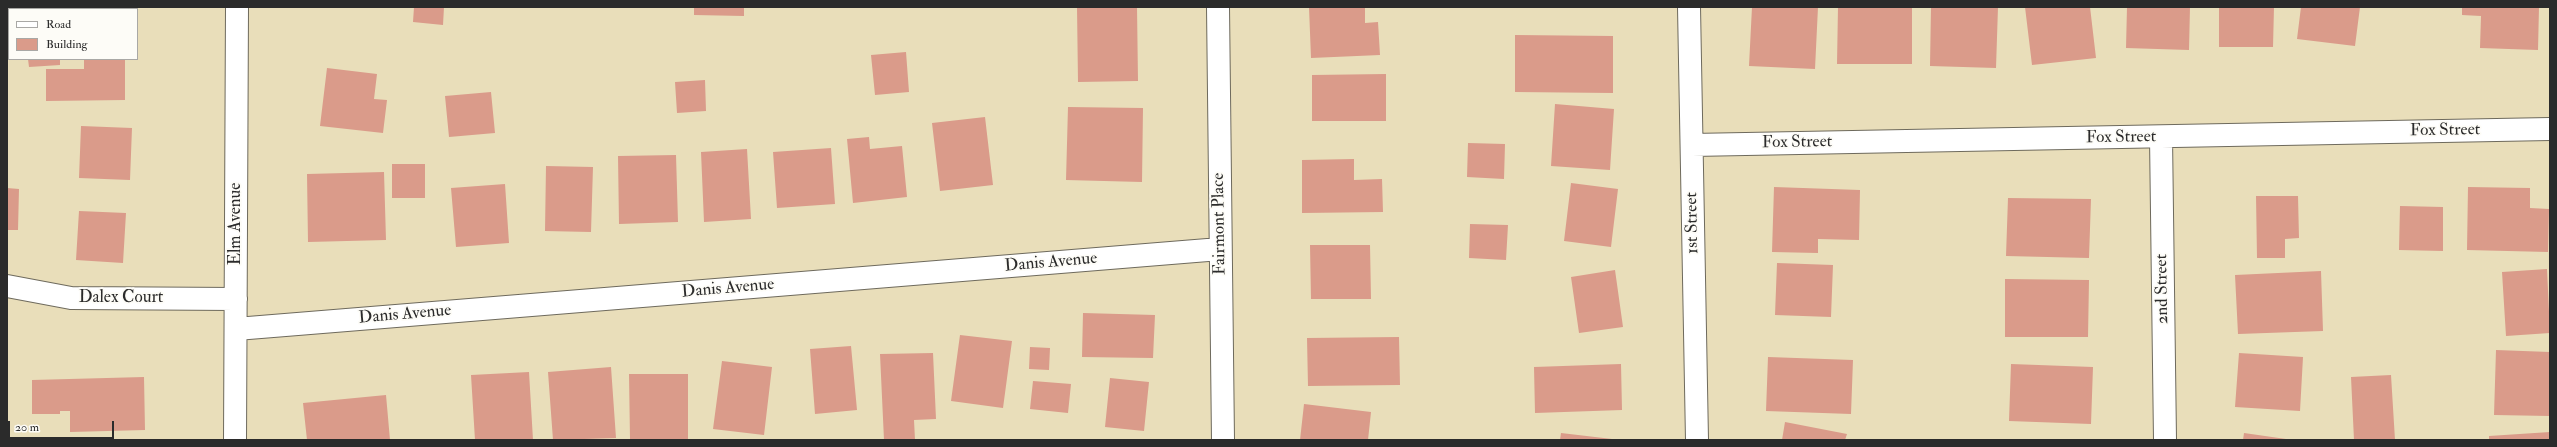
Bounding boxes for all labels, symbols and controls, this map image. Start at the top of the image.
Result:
legend [8,8,138,60]
text: Road [46,17,71,32]
text: Building [46,37,87,52]
street label: Fox Street [2410,120,2480,142]
street label: Fox Street [2086,127,2156,149]
street label: Fox Street [1762,132,1832,154]
street label: Fairmont Place [1209,173,1231,275]
street label: Elm Avenue [226,183,246,265]
street label: 1st Street [1682,192,1704,254]
street label: Danis Avenue [1004,249,1098,277]
street label: 2nd Street [2152,254,2174,324]
street label: Danis Avenue [681,275,775,303]
street label: Dalex Court [79,288,163,308]
street label: Danis Avenue [358,301,452,329]
scale bar [10,413,116,439]
text: 20 m [15,420,39,435]

